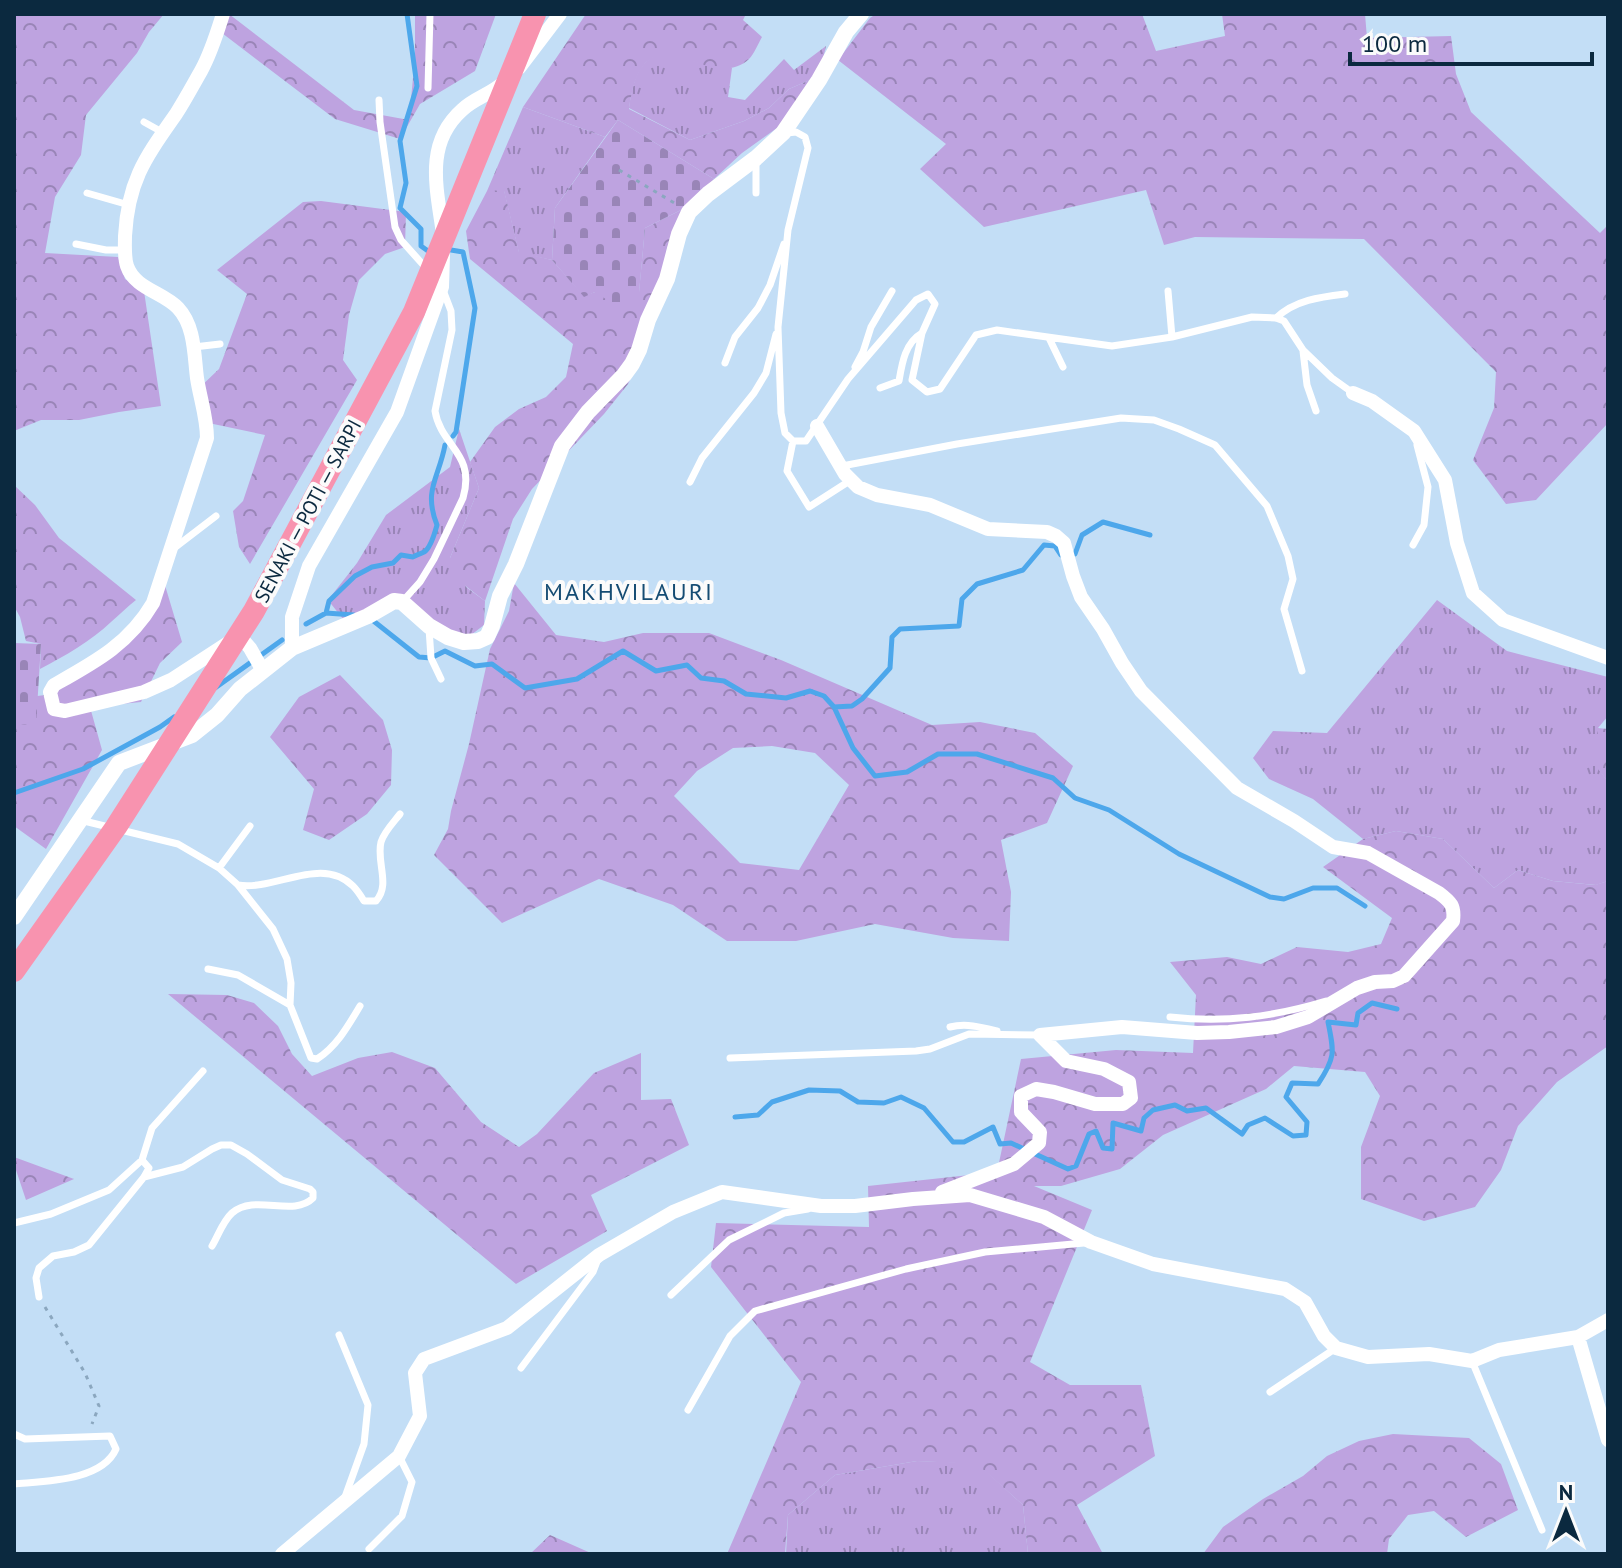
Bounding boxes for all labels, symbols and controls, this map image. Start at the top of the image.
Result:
scale bar [1350,16,1592,66]
text: 100 m [1362,28,1427,59]
street label: SENAKI — POTI — SARPI [249,415,367,607]
district label: MAKHVILAURI [544,576,714,607]
north arrow [1526,1472,1606,1552]
text: N [1559,1478,1573,1506]

